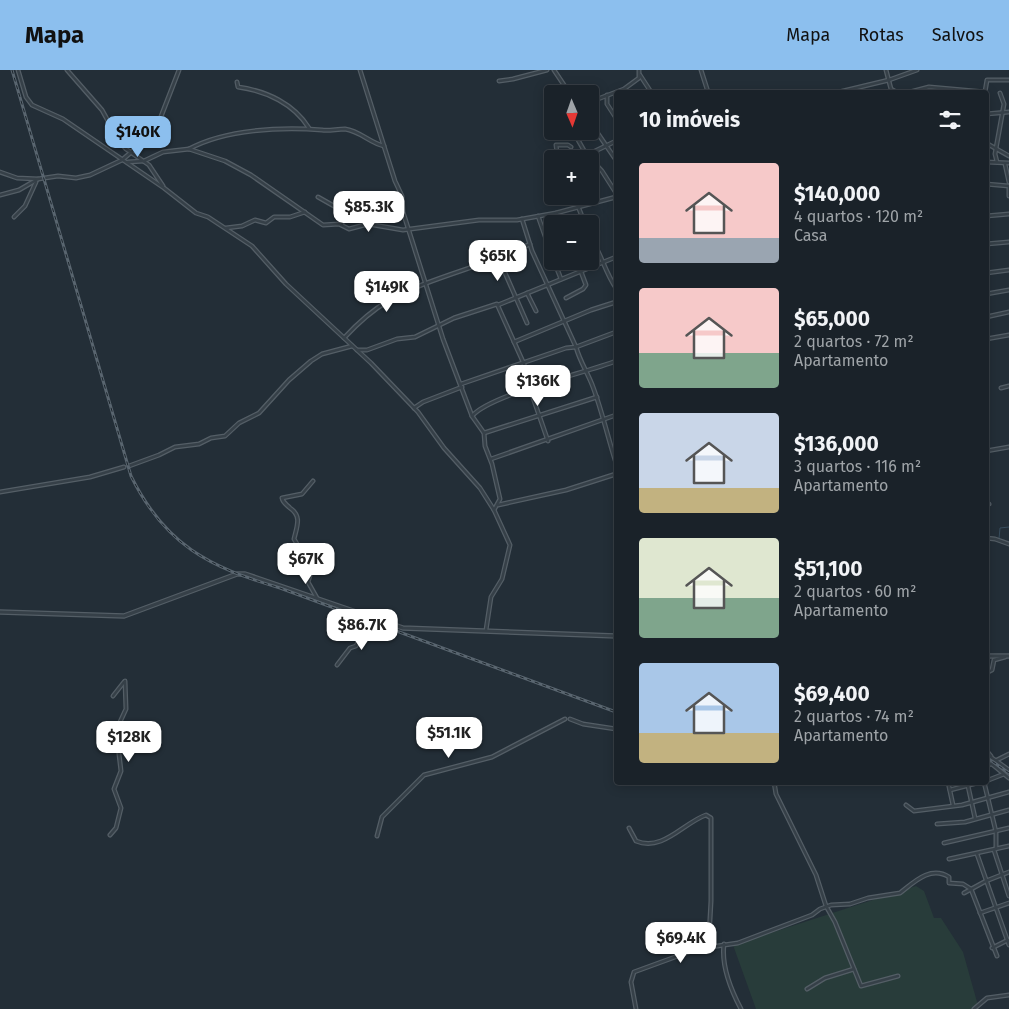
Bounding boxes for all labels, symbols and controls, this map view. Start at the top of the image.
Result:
text: Mapa [25,21,84,49]
text: Mapa [786,24,830,46]
text: Rotas [858,24,904,46]
text: Salvos [932,24,984,46]
north arrow [544,85,599,140]
map controls [544,85,599,270]
icon: filters [936,106,964,134]
text: 10 imóveis [639,107,740,133]
pin: $140K [103,116,173,158]
text: $140K [116,122,160,141]
button: + [544,150,599,205]
text: $140,000 [794,181,880,207]
icon: home [679,183,739,243]
pin: $85.3K [328,190,410,233]
text: $85.3K [344,197,394,216]
text: 4 quartos · 120 m² [794,207,923,226]
button: − [544,215,599,270]
text: Casa [794,226,827,245]
pin: $65K [468,240,528,282]
text: $65K [480,246,516,265]
pin: $149K [352,270,422,313]
text: $149K [365,277,409,296]
text: $65,000 [794,306,870,332]
icon: home [679,308,739,368]
text: 2 quartos · 72 m² [794,332,914,351]
text: Apartamento [794,351,888,370]
pin: $136K [503,364,573,407]
text: $136K [516,371,560,390]
text: $136,000 [794,431,879,457]
icon: home [679,433,739,493]
text: 3 quartos · 116 m² [794,457,921,476]
text: Apartamento [794,476,888,495]
pin: $67K [276,542,336,585]
text: $67K [288,549,324,568]
text: $51,100 [794,556,863,582]
icon: home [679,558,739,618]
text: 2 quartos · 60 m² [794,582,916,601]
text: Apartamento [794,601,888,620]
pin: $86.7K [321,608,403,651]
text: $86.7K [338,615,386,634]
text: $69,400 [794,681,870,707]
icon: home [679,683,739,743]
text: 2 quartos · 74 m² [794,707,914,726]
pin: $51.1K [408,716,490,759]
pin: $128K [94,720,164,763]
text: $51.1K [427,723,471,742]
text: Apartamento [794,726,888,745]
text: $128K [107,727,151,746]
pin: $69.4K [640,922,722,964]
text: $69.4K [656,928,706,947]

